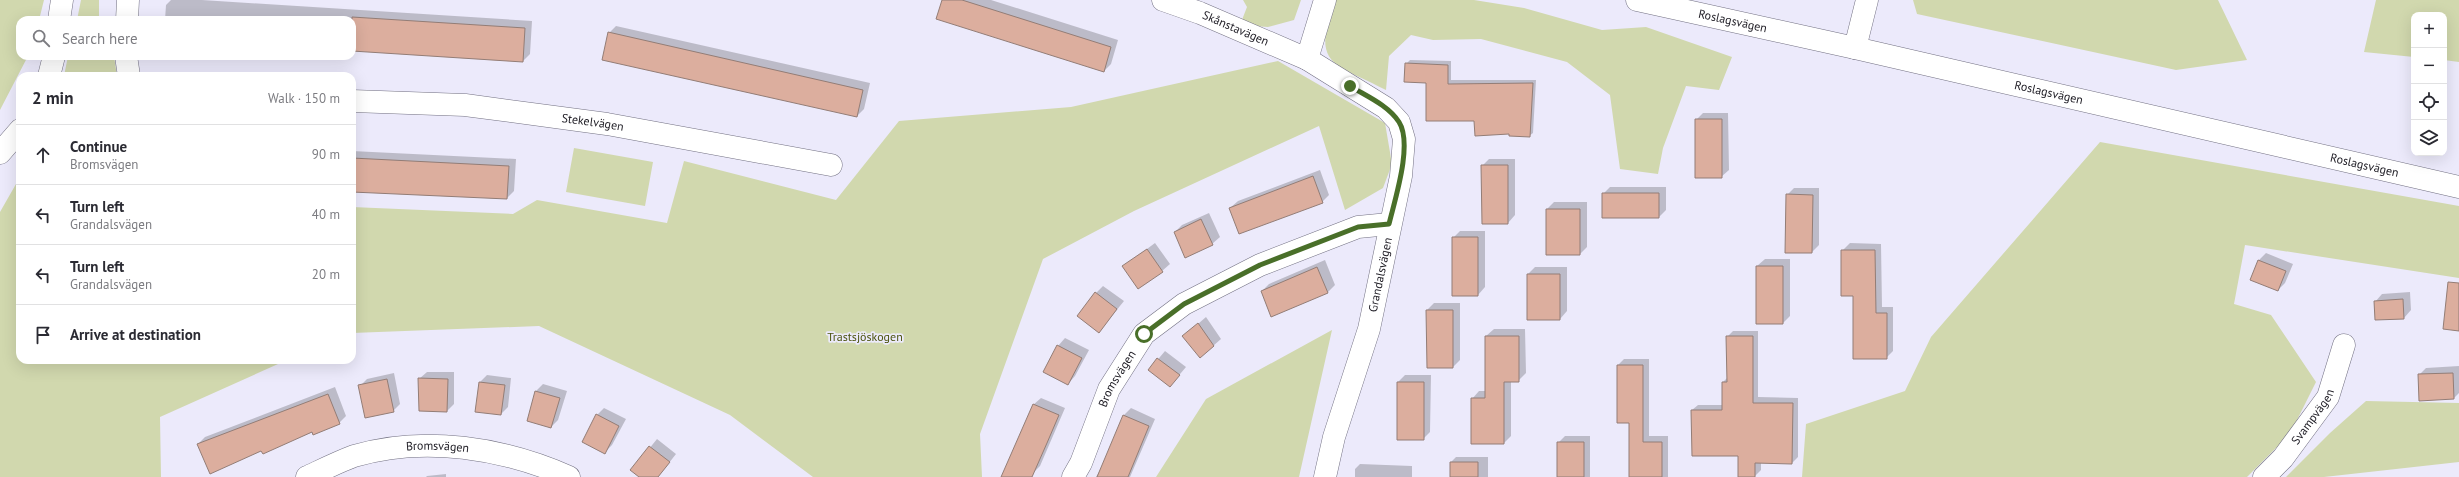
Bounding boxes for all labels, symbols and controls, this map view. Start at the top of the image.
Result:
street label: Roslagsvägen [1697,6,1769,35]
street label: Skånstavägen [1200,7,1271,49]
map controls [2411,12,2447,156]
button: + [2411,12,2447,48]
search box [16,16,356,60]
icon: search [30,27,52,49]
text: Search here [62,29,138,48]
button: − [2411,48,2447,84]
route end [1341,77,1359,95]
street label: Roslagsvägen [2013,77,2085,107]
button: locate [2411,84,2447,120]
text: 2 min [32,87,73,109]
text: Walk · 150 m [268,90,340,107]
street label: Stekelvägen [561,110,625,134]
button: layers [2411,120,2447,156]
text: Continue [70,137,127,156]
icon: ahead [32,144,54,166]
text: 90 m [312,146,340,163]
street label: Roslagsvägen [2329,150,2400,180]
text: Bromsvägen [70,156,138,173]
text: Turn left [70,197,124,216]
icon: left [32,204,54,226]
text: 40 m [312,206,340,223]
text: Grandalsvägen [70,216,152,233]
street label: Grandalsvägen [1365,236,1395,313]
text: Turn left [70,257,124,276]
icon: left [32,264,54,286]
text: 20 m [312,266,340,283]
text: Grandalsvägen [70,276,152,293]
icon: arrive [32,324,54,346]
text: Arrive at destination [70,325,201,344]
route start [1135,325,1153,343]
park label: Trastsjöskogen [827,329,903,344]
street label: Bromsvägen [1095,347,1139,409]
street label: Svampvägen [2288,387,2337,447]
street label: Bromsvägen [405,438,470,455]

